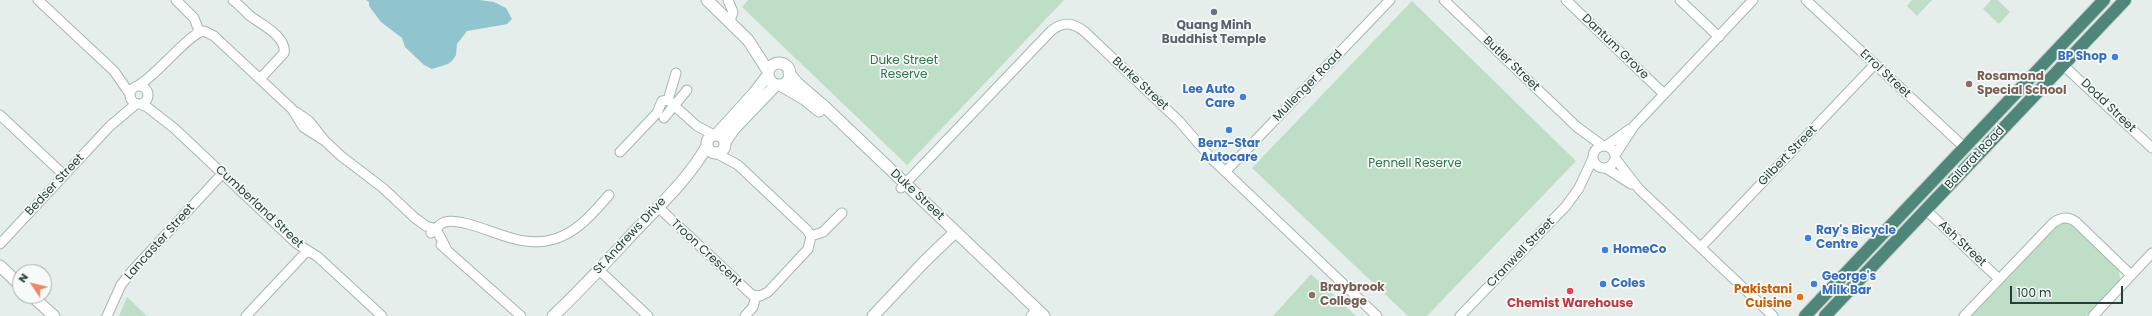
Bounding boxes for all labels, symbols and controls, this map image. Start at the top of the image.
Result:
marker: Quang Minh Buddhist Temple [1209,7,1219,17]
street label: Dantum Grove [1579,11,1651,83]
place label: Quang Minh Buddhist Temple [1162,19,1266,47]
street label: Butler Street [1480,34,1542,94]
street label: Mullenger Road [1270,47,1346,125]
street label: Errol Street [1857,47,1913,101]
place label: BP Shop [2058,50,2107,64]
marker: BP Shop [2110,52,2120,62]
park label: Duke Street Reserve [870,54,938,82]
street label: Burke Street [1109,54,1171,114]
place label: Rosamond Special School [1977,70,2067,98]
street label: Dodd Street [2078,76,2138,136]
marker: Rosamond Special School [1964,79,1974,89]
place label: Lee Auto Care [1183,83,1235,111]
marker: Lee Auto Care [1238,92,1248,102]
street label: Gilbert Street [1756,123,1820,189]
street label: Ballarat Road [1942,124,2008,192]
marker: Benz-Star Autocare [1224,125,1234,135]
place label: Benz-Star Autocare [1198,137,1260,165]
street label: Bedser Street [23,151,87,219]
park label: Pennell Reserve [1368,157,1462,171]
street label: Cumberland Street [212,163,306,251]
street label: Duke Street [887,167,947,223]
street label: St Andrews Drive [591,195,669,277]
street label: Lancaster Street [122,201,198,283]
street label: Cranwell Street [1484,215,1558,291]
street label: Troon Crescent [668,217,744,289]
street label: Ash Street [1935,218,1989,270]
place label: Ray's Bicycle Centre [1816,224,1896,252]
marker: Ray's Bicycle Centre [1803,233,1813,243]
place label: HomeCo [1613,243,1666,257]
marker: HomeCo [1600,245,1610,255]
north arrow [12,264,52,304]
text: N [14,270,32,286]
place label: George's Milk Bar [1822,270,1876,298]
place label: Coles [1611,277,1645,291]
scale bar [2012,278,2125,304]
marker: Coles [1598,279,1608,289]
marker: George's Milk Bar [1809,279,1819,289]
place label: Braybrook College [1320,281,1385,309]
place label: Pakistani Cuisine [1734,283,1792,311]
text: 100 m [2017,284,2051,301]
marker: Chemist Warehouse [1565,286,1575,296]
marker: Braybrook College [1307,290,1317,300]
marker: Pakistani Cuisine [1795,292,1805,302]
place label: Chemist Warehouse [1507,297,1633,311]

